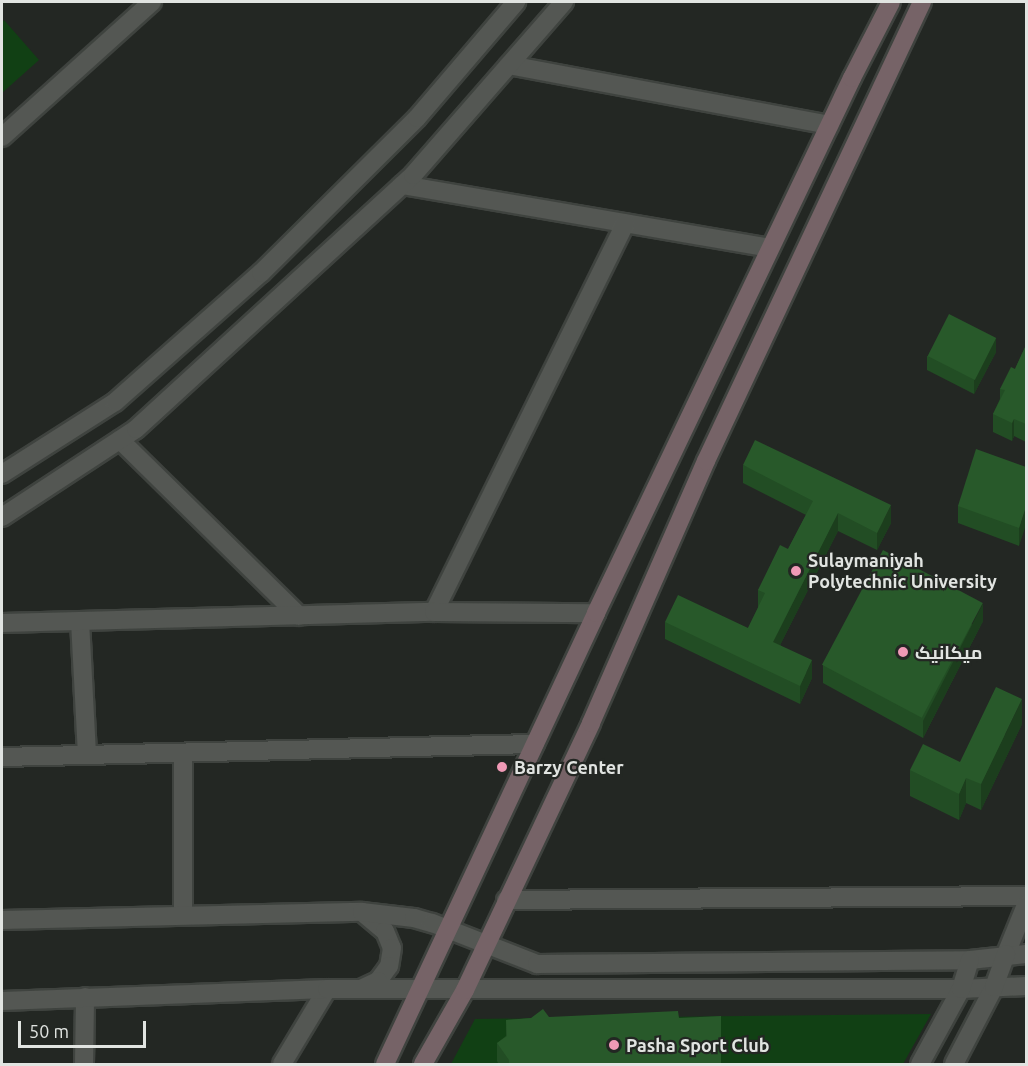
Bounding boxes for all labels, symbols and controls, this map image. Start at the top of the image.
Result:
place label: Sulaymaniyah Polytechnic University [808,550,997,592]
marker: Sulaymaniyah Polytechnic University [789,564,803,578]
place label: میکانیک [915,641,982,663]
marker: میکانیک [896,645,910,659]
place label: Barzy Center [514,756,624,778]
marker: Barzy Center [495,760,509,774]
scale bar [21,1009,148,1047]
text: 50 m [29,1021,69,1041]
place label: Pasha Sport Club [626,1034,769,1056]
marker: Pasha Sport Club [607,1038,621,1052]

